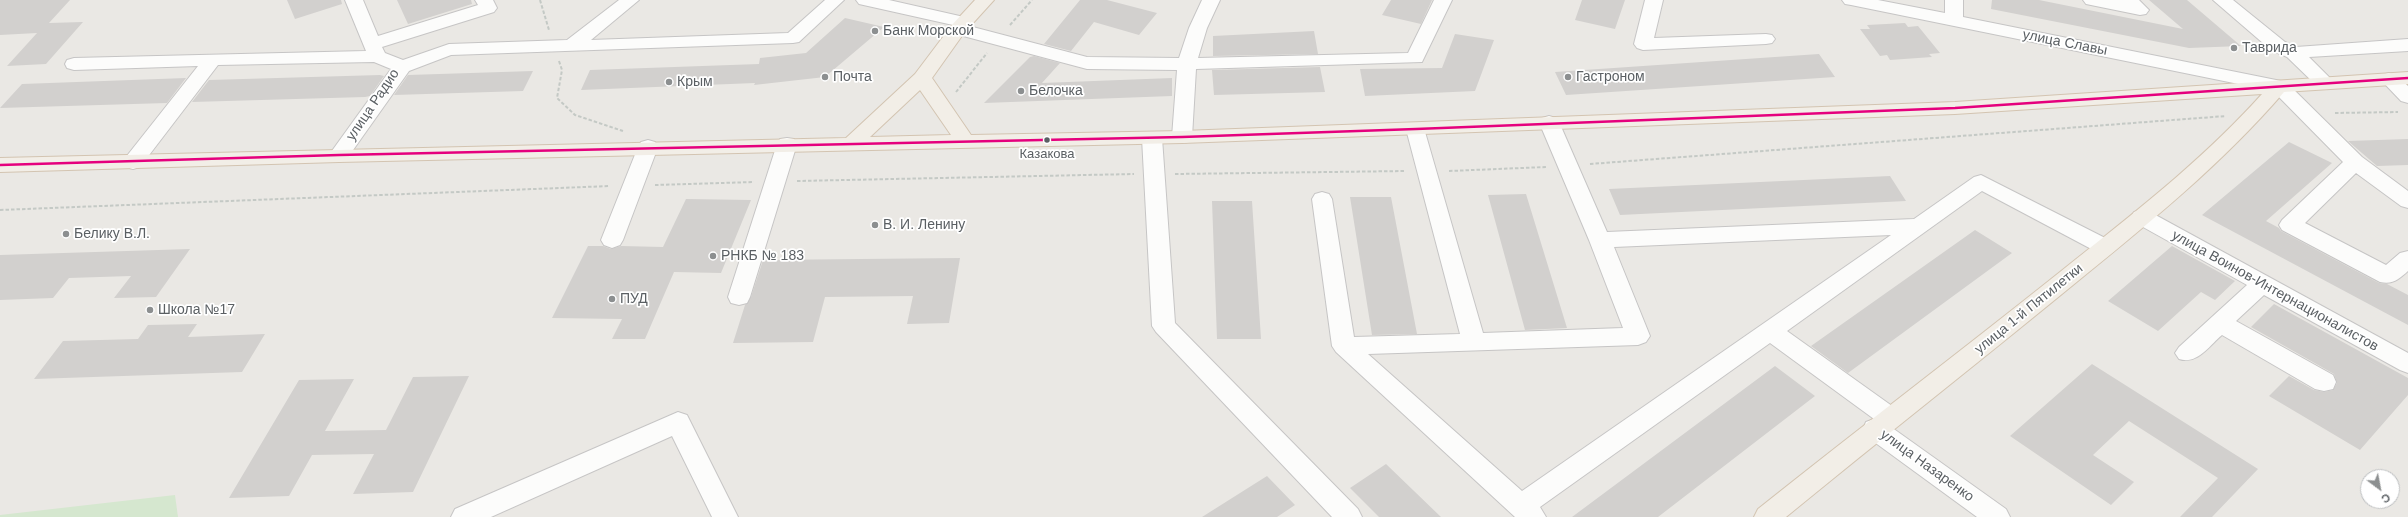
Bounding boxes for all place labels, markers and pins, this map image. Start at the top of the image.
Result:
place label: Банк Морской [883,23,974,39]
marker: Банк Морской [870,26,880,36]
place label: Таврида [2242,40,2297,56]
marker: Таврида [2229,43,2239,53]
place label: Почта [833,69,872,85]
place label: Гастроном [1576,69,1645,85]
marker: Почта [820,72,830,82]
marker: Гастроном [1563,72,1573,82]
place label: Крым [677,74,713,90]
marker: Крым [664,77,674,87]
place label: Белочка [1029,83,1083,99]
marker: Белочка [1016,86,1026,96]
marker: Казакова [1042,135,1052,145]
place label: Казакова [1020,146,1074,162]
place label: В. И. Ленину [883,217,965,233]
marker: В. И. Ленину [870,220,880,230]
place label: Белику В.Л. [74,226,150,242]
marker: Белику В.Л. [61,229,71,239]
place label: РНКБ № 183 [721,248,804,264]
marker: РНКБ № 183 [708,251,718,261]
place label: ПУД [620,291,648,307]
marker: ПУД [607,294,617,304]
place label: Школа №17 [158,302,235,318]
marker: Школа №17 [145,305,155,315]

